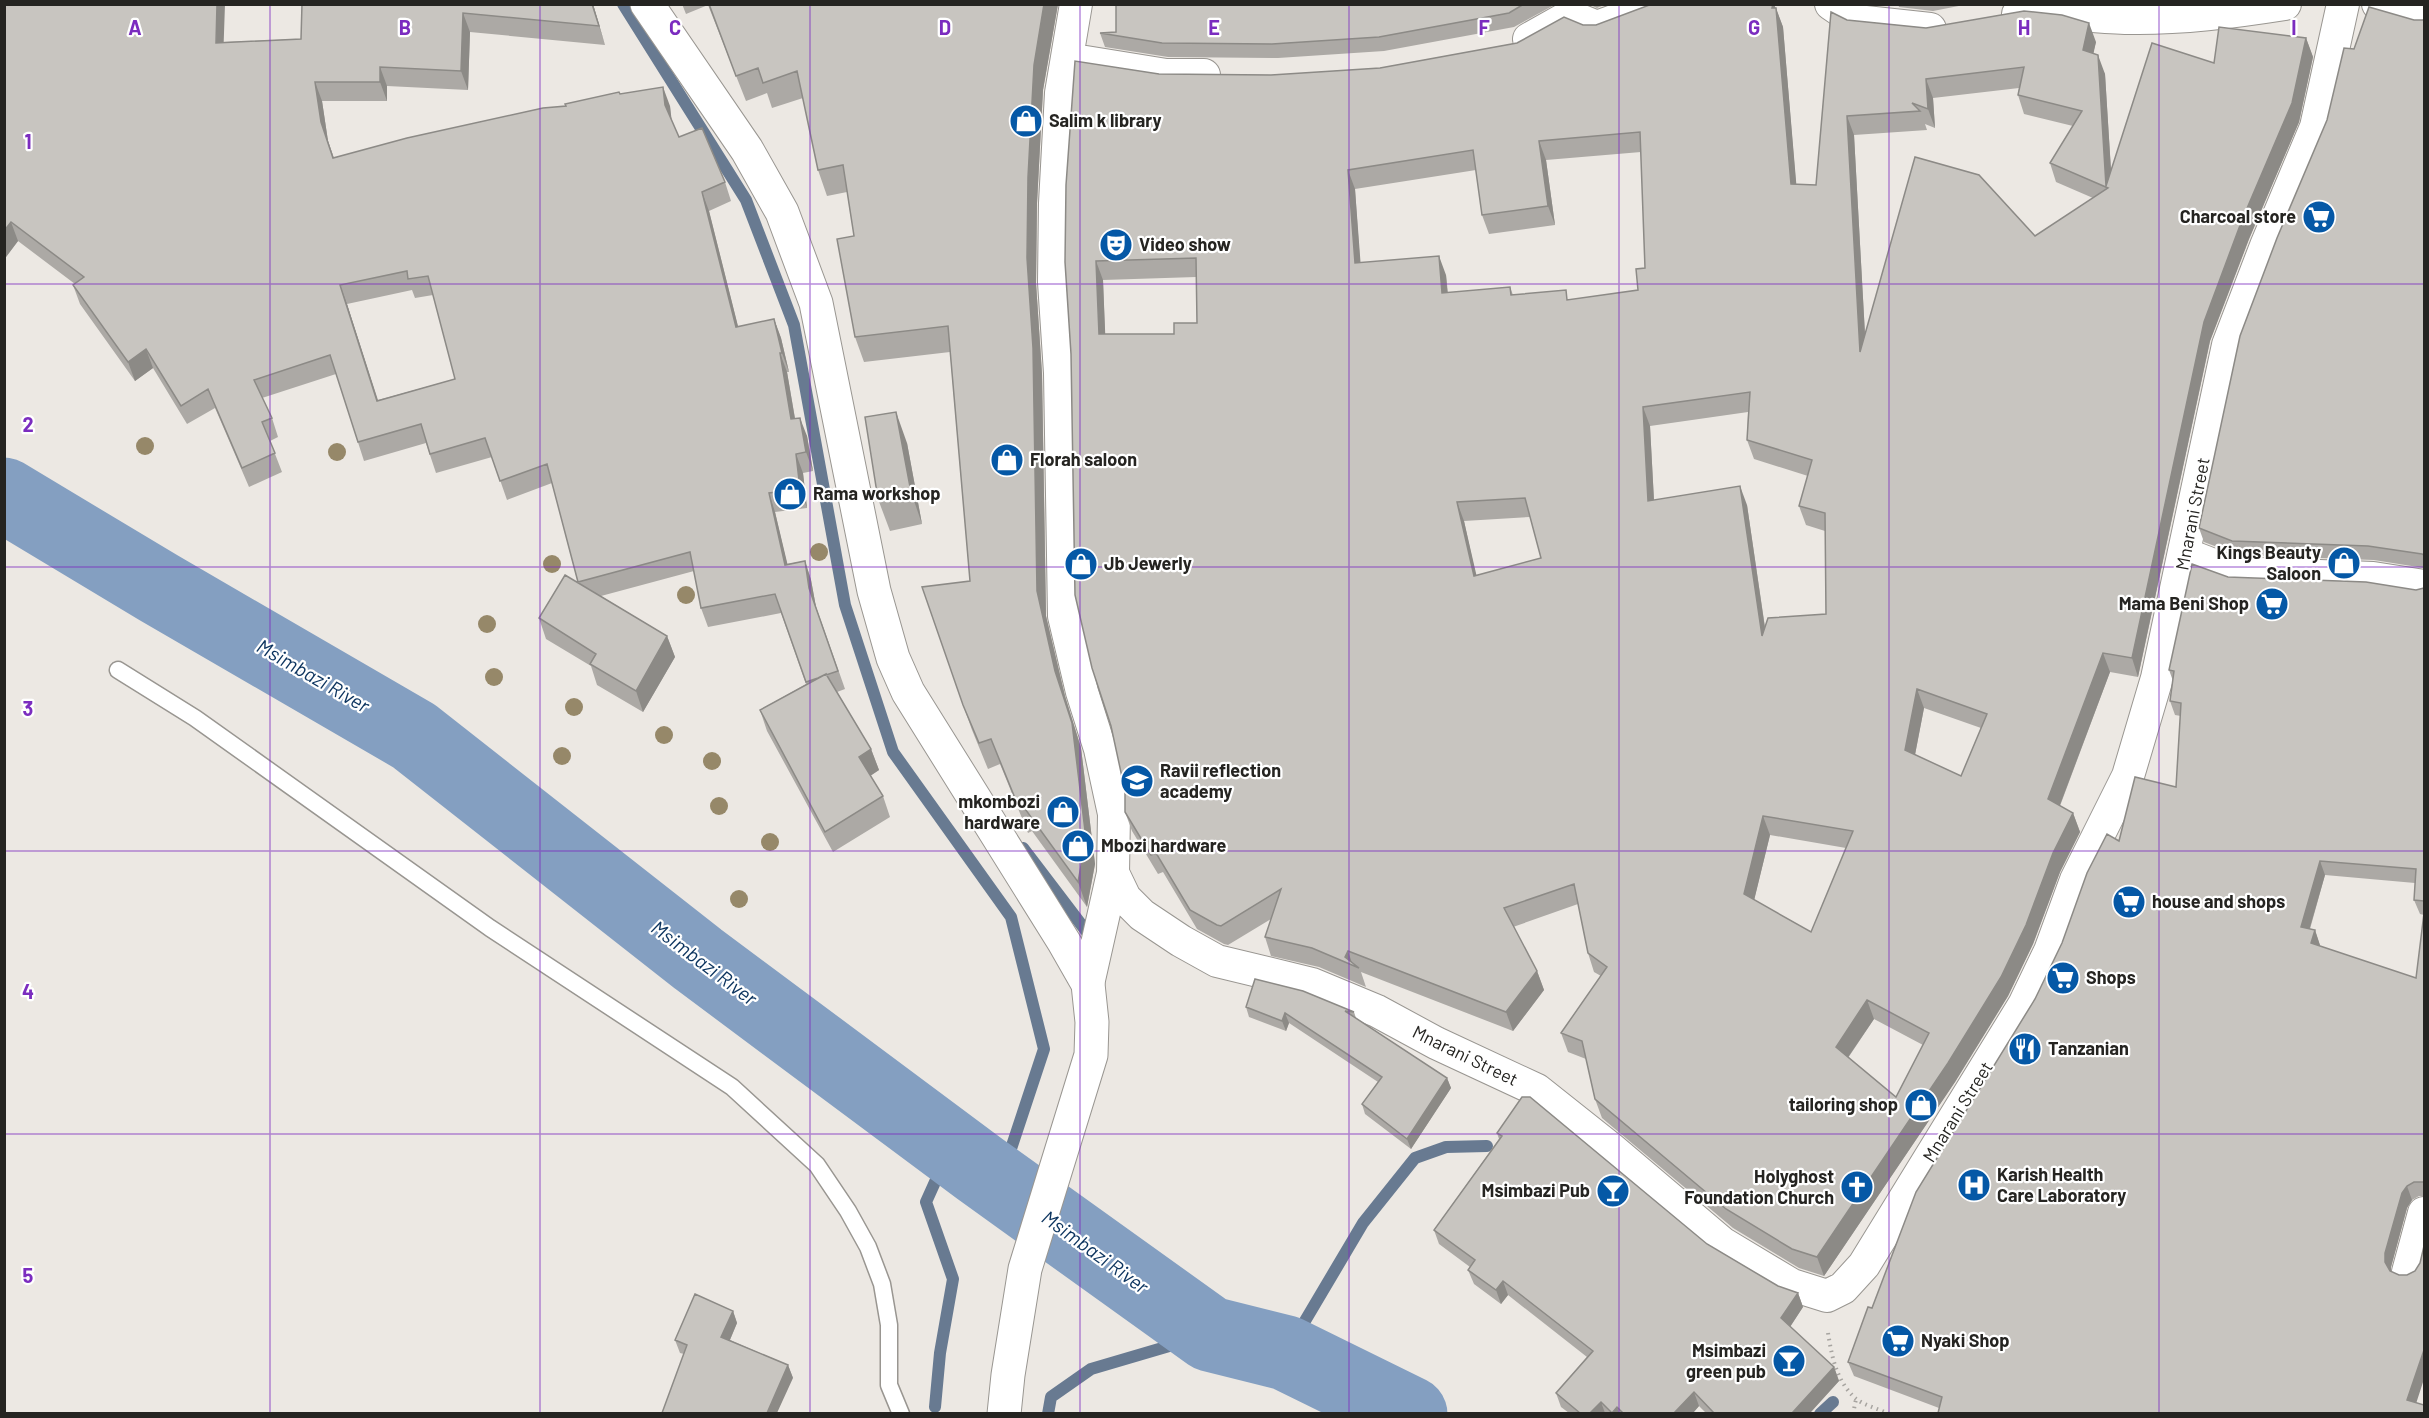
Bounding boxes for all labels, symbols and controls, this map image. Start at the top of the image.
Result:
text: A [128,15,142,39]
text: B [399,15,411,39]
text: C [669,15,681,39]
text: D [939,15,951,39]
text: E [1208,15,1220,39]
text: F [1478,15,1490,39]
text: G [1748,15,1760,39]
text: H [2018,15,2030,39]
text: I [2291,15,2297,39]
shop icon: Salim k library [1008,103,1044,139]
place label: Salim k library [1049,109,1162,131]
text: 1 [24,129,32,153]
supermarket icon: Charcoal store [2301,199,2337,235]
place label: Charcoal store [2180,205,2296,227]
theatre icon: Video show [1098,227,1134,263]
place label: Video show [1139,233,1231,255]
text: 2 [22,412,34,436]
shop icon: Florah saloon [989,442,1025,478]
place label: Florah saloon [1030,448,1137,470]
street label: Mnarani Street [2170,456,2214,572]
shop icon: Rama workshop [772,476,808,512]
place label: Rama workshop [813,482,941,504]
place label: Kings Beauty Saloon [2217,541,2321,584]
shop icon: Kings Beauty Saloon [2326,545,2362,581]
shop icon: Jb Jewerly [1063,546,1099,582]
place label: Jb Jewerly [1104,552,1192,574]
supermarket icon: Mama Beni Shop [2254,586,2290,622]
place label: Mama Beni Shop [2119,592,2249,614]
water label: Msimbazi River [253,633,375,717]
text: 3 [23,696,33,720]
place label: Ravii reflection academy [1160,759,1281,802]
school or university icon: Ravii reflection academy [1119,763,1155,799]
place label: mkombozi hardware [958,790,1040,833]
shop icon: mkombozi hardware [1045,794,1081,830]
shop icon: Mbozi hardware [1060,828,1096,864]
place label: Mbozi hardware [1101,834,1226,856]
supermarket icon: house and shops [2111,884,2147,920]
place label: house and shops [2152,890,2285,912]
water label: Msimbazi River [647,915,763,1010]
supermarket icon: Shops [2045,960,2081,996]
place label: Shops [2086,966,2136,988]
text: 4 [22,979,34,1003]
street label: Mnarani Street [1409,1020,1522,1090]
restaurant icon: Tanzanian [2007,1031,2043,1067]
place label: Tanzanian [2048,1037,2129,1059]
street label: Mnarani Street [1917,1057,1997,1166]
shop icon: tailoring shop [1903,1087,1939,1123]
place label: tailoring shop [1789,1093,1898,1115]
place label: Karish Health Care Laboratory [1997,1163,2126,1206]
place label: Holyghost Foundation Church [1684,1165,1834,1208]
hospital icon: Karish Health Care Laboratory [1956,1167,1992,1203]
church icon: Holyghost Foundation Church [1839,1169,1875,1205]
bar icon: Msimbazi Pub [1595,1173,1631,1209]
place label: Msimbazi Pub [1482,1179,1590,1201]
water label: Msimbazi River [1038,1204,1154,1298]
text: 5 [23,1263,34,1287]
supermarket icon: Nyaki Shop [1880,1323,1916,1359]
place label: Nyaki Shop [1921,1329,2010,1351]
place label: Msimbazi green pub [1686,1339,1766,1382]
bar icon: Msimbazi green pub [1771,1343,1807,1379]

